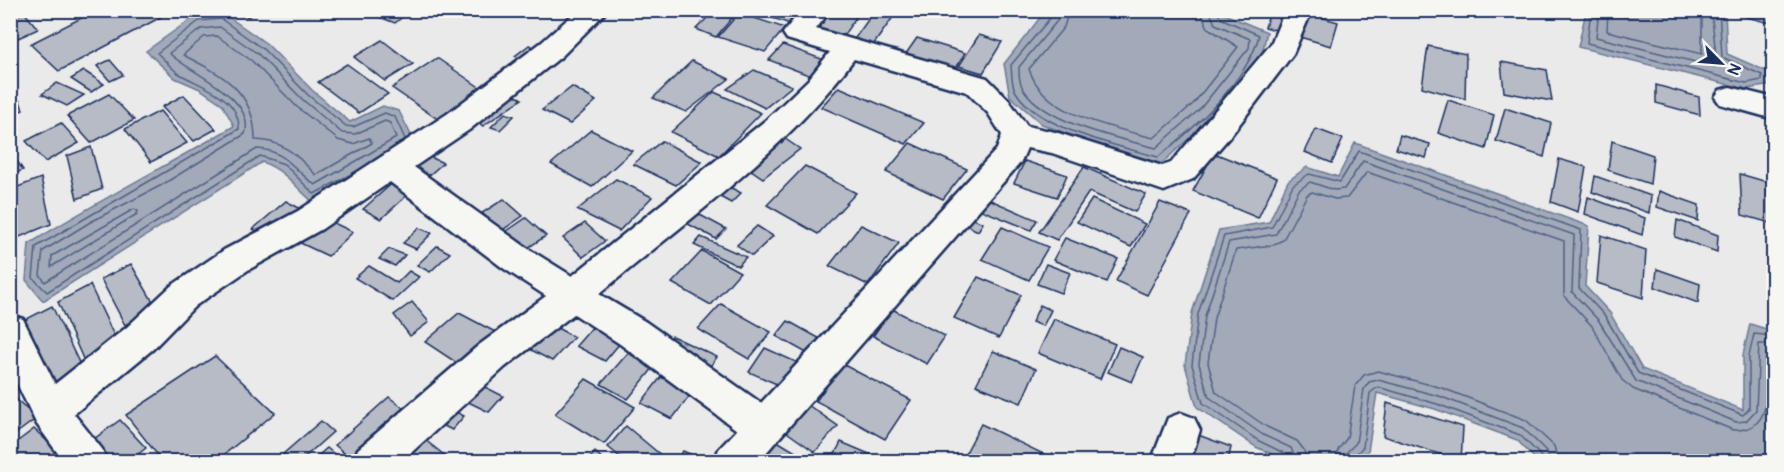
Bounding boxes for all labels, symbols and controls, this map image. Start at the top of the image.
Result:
north arrow [1691,33,1751,93]
text: N [1722,60,1745,78]

